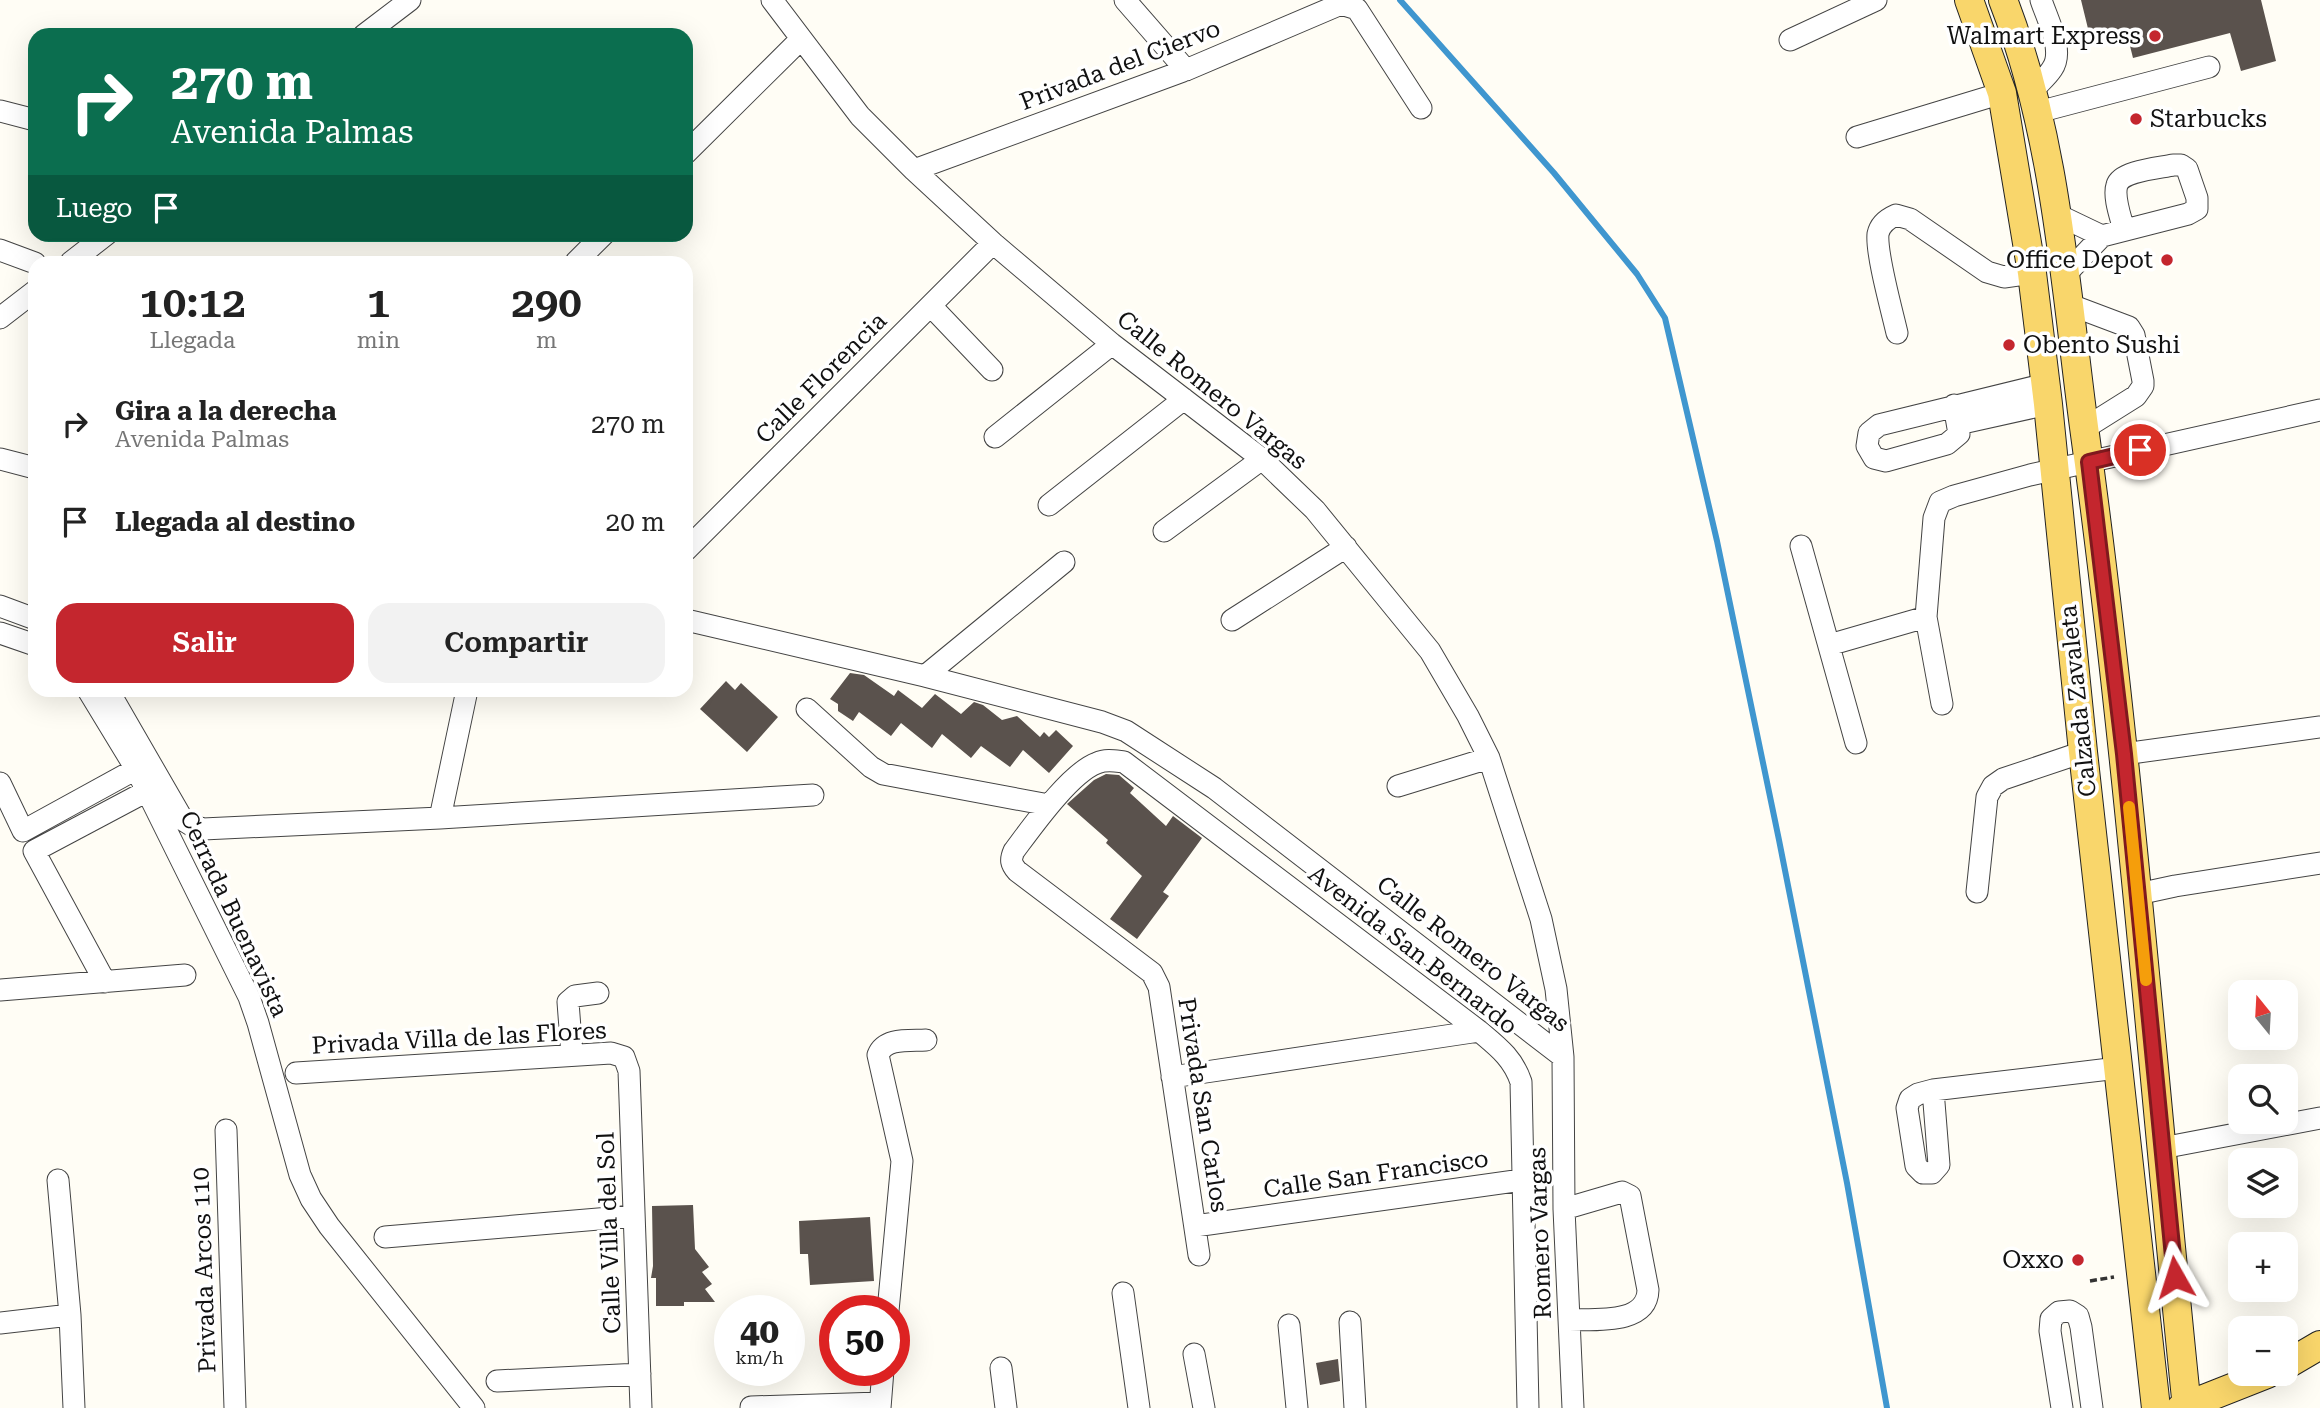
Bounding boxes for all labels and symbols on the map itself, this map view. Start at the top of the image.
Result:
street label: Privada del Ciervo [1016,14,1224,116]
place label: Walmart Express [1947,22,2141,50]
marker: Walmart Express [2147,28,2163,44]
place label: Starbucks [2150,105,2267,133]
marker: Starbucks [2128,111,2144,127]
place label: Office Depot [2006,246,2153,274]
marker: Office Depot [2159,252,2175,268]
street label: Calle Romero Vargas [1111,305,1313,475]
street label: Calle Florencia [750,307,892,449]
place label: Obento Sushi [2023,331,2181,359]
marker: Obento Sushi [2001,337,2017,353]
pin [2110,420,2170,480]
street label: Calzada Zavaleta [2054,604,2102,798]
street label: Cerrada Buenavista [174,807,294,1021]
street label: Avenida San Bernardo [1303,860,1523,1040]
street label: Calle Romero Vargas [1371,870,1575,1038]
north arrow [2228,980,2298,1050]
street label: Privada San Carlos [1172,996,1234,1214]
street label: Privada Villa de las Flores [311,1016,607,1060]
street label: Calle Villa del Sol [591,1132,627,1334]
street label: Calle San Francisco [1262,1144,1490,1204]
street label: Romero Vargas [1523,1147,1557,1319]
street label: Privada Arcos 110 [186,1167,222,1373]
position arrow [2138,1240,2212,1314]
place label: Oxxo [2002,1246,2064,1274]
marker: Oxxo [2070,1252,2086,1268]
speed limit sign: 50 [819,1295,910,1386]

